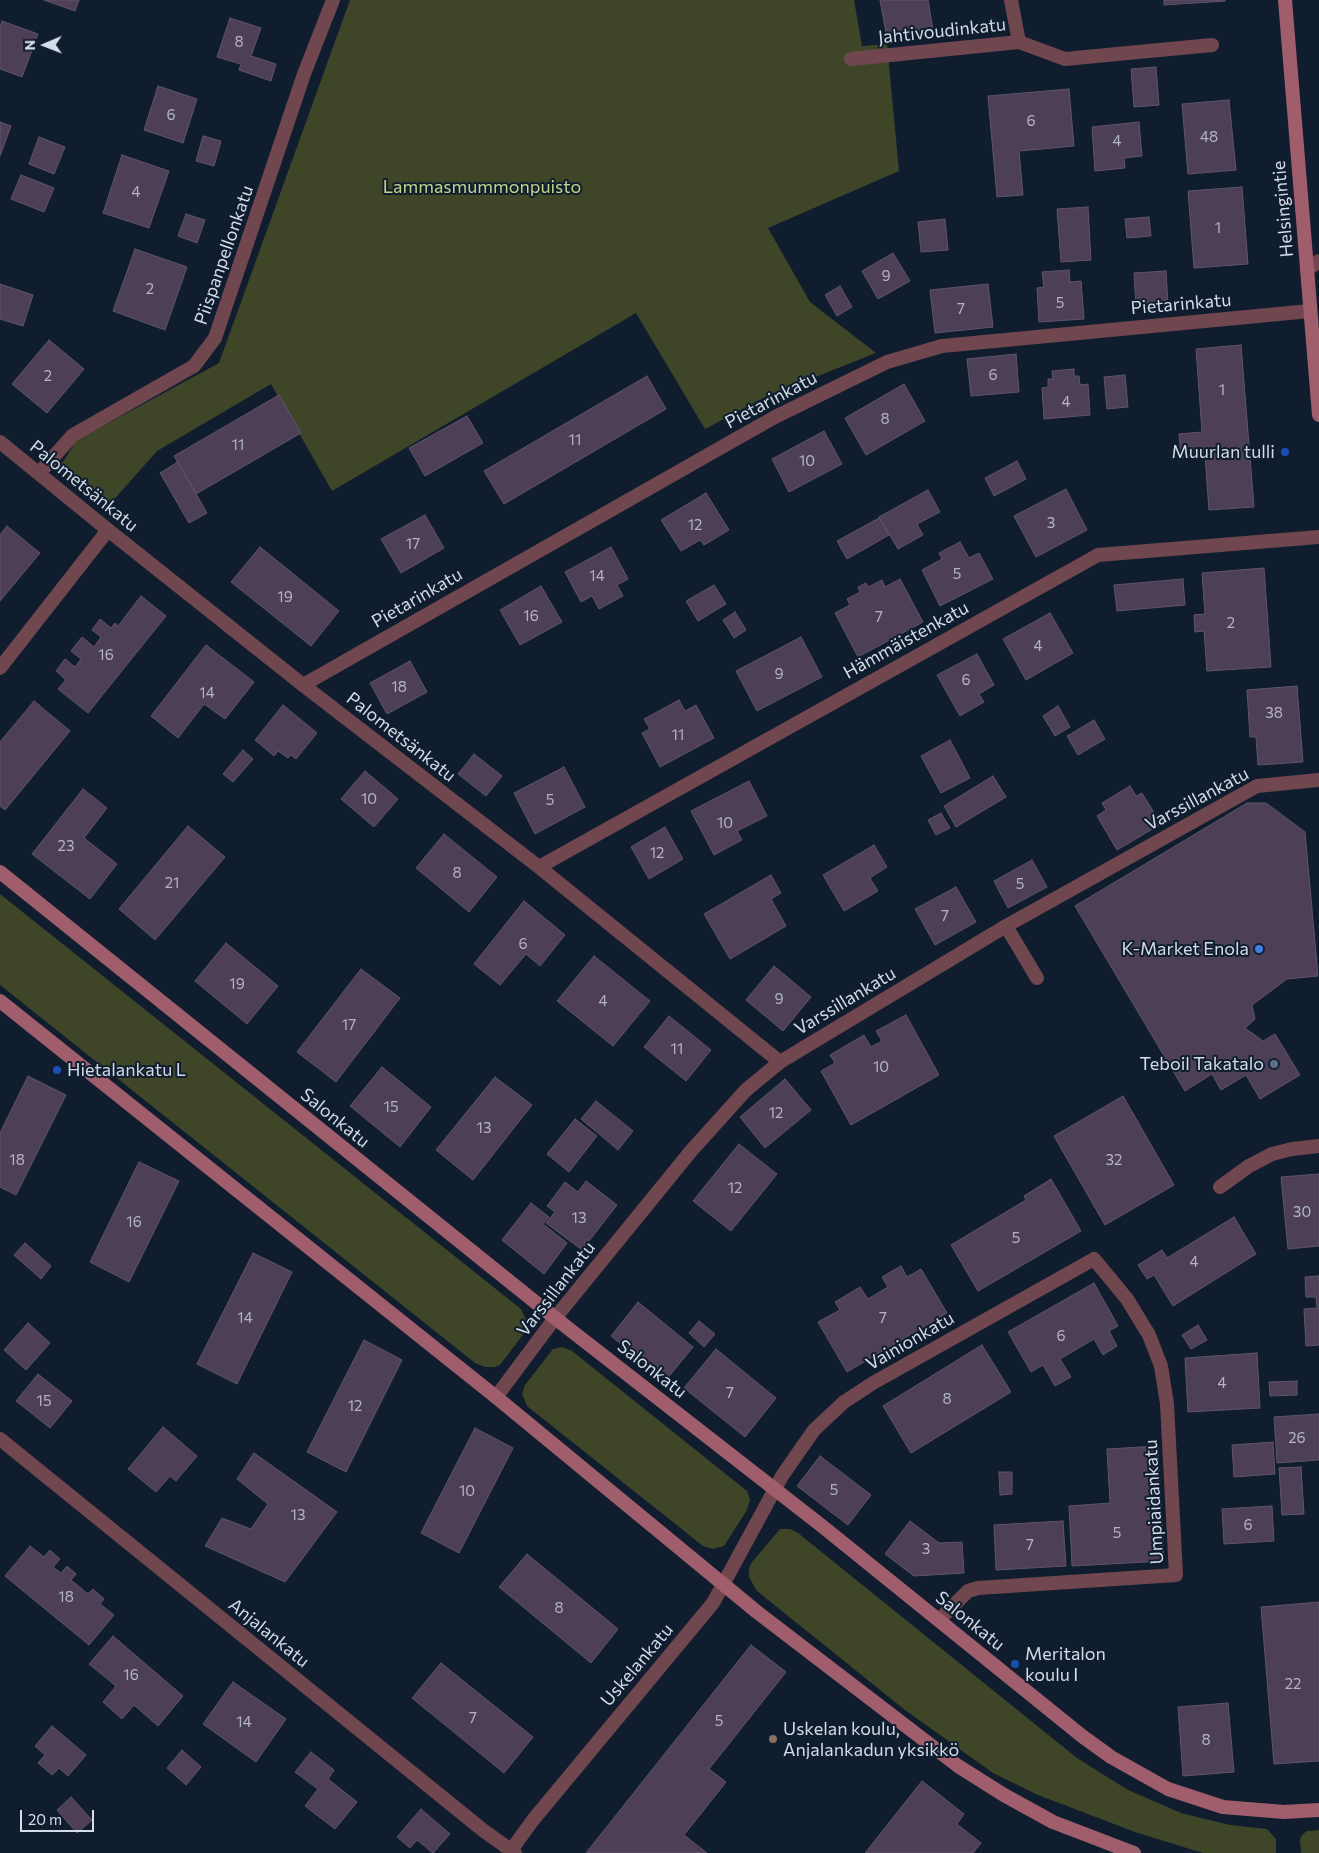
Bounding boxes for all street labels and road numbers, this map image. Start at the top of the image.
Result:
street label: Jahtivoudinkatu [877,14,1007,48]
street label: Helsingintie [1268,160,1298,258]
street label: Piispanpellonkatu [190,182,258,328]
street label: Pietarinkatu [1130,289,1232,319]
street label: Pietarinkatu [721,367,821,433]
street label: Palometsänkatu [26,436,142,536]
street label: Pietarinkatu [368,563,466,633]
street label: Hämmäistenkatu [840,597,972,683]
street label: Palometsänkatu [342,688,460,786]
street label: Varssillankatu [1142,763,1252,835]
street label: Varssillankatu [791,962,899,1040]
street label: Salonkatu [296,1084,374,1152]
street label: Varssillankatu [512,1237,600,1341]
street label: Vainionkatu [862,1307,958,1375]
street label: Salonkatu [613,1335,691,1403]
street label: Umpiaidankatu [1140,1439,1168,1565]
street label: Salonkatu [931,1587,1009,1655]
street label: Anjalankatu [224,1594,314,1672]
street label: Uskelankatu [596,1619,678,1711]

